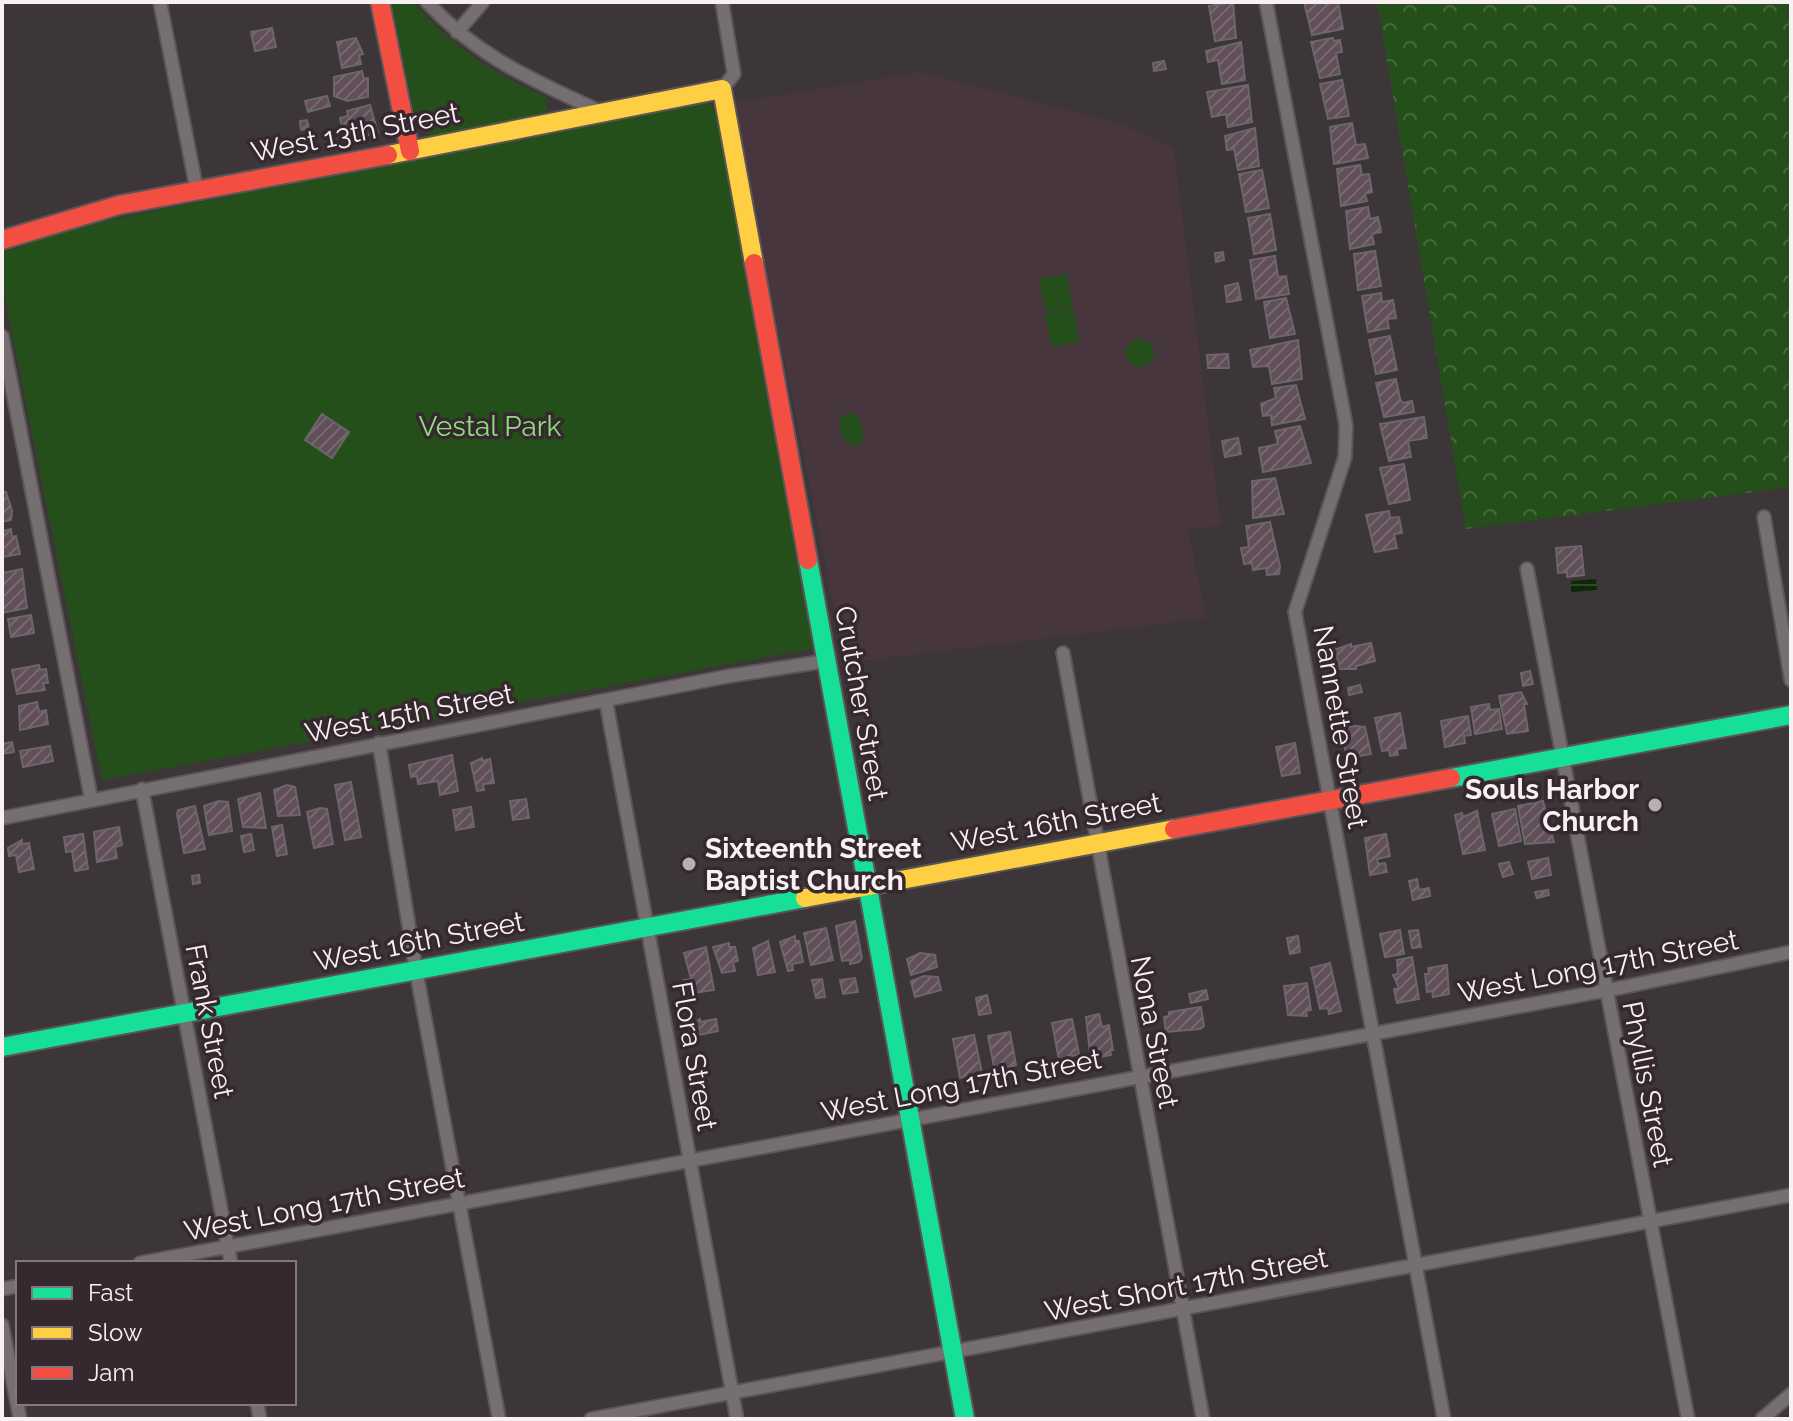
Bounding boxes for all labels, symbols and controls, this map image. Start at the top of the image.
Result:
street label: West 13th Street [248,96,463,169]
park label: Vestal Park [419,410,562,443]
street label: Crutcher Street [828,603,895,803]
street label: Nannette Street [1306,623,1375,832]
street label: West 15th Street [302,677,517,750]
place label: Souls Harbor Church [1465,773,1639,838]
street label: West 16th Street [948,786,1165,859]
marker: Souls Harbor Church [1646,796,1664,814]
place label: Sixteenth Street Baptist Church [705,832,922,897]
marker: Sixteenth Street Baptist Church [680,855,698,873]
street label: West 16th Street [311,905,528,978]
street label: West Long 17th Street [1455,923,1742,1010]
street label: Frank Street [178,941,241,1102]
street label: Nona Street [1124,953,1186,1112]
street label: Flora Street [665,979,724,1134]
street label: Phyllis Street [1615,998,1680,1170]
street label: West Long 17th Street [818,1042,1105,1129]
street label: West Long 17th Street [181,1161,468,1248]
street label: West Short 17th Street [1042,1241,1331,1328]
legend [16,1261,296,1405]
text: Fast [88,1278,133,1307]
text: Slow [88,1318,143,1347]
text: Jam [88,1358,134,1387]

